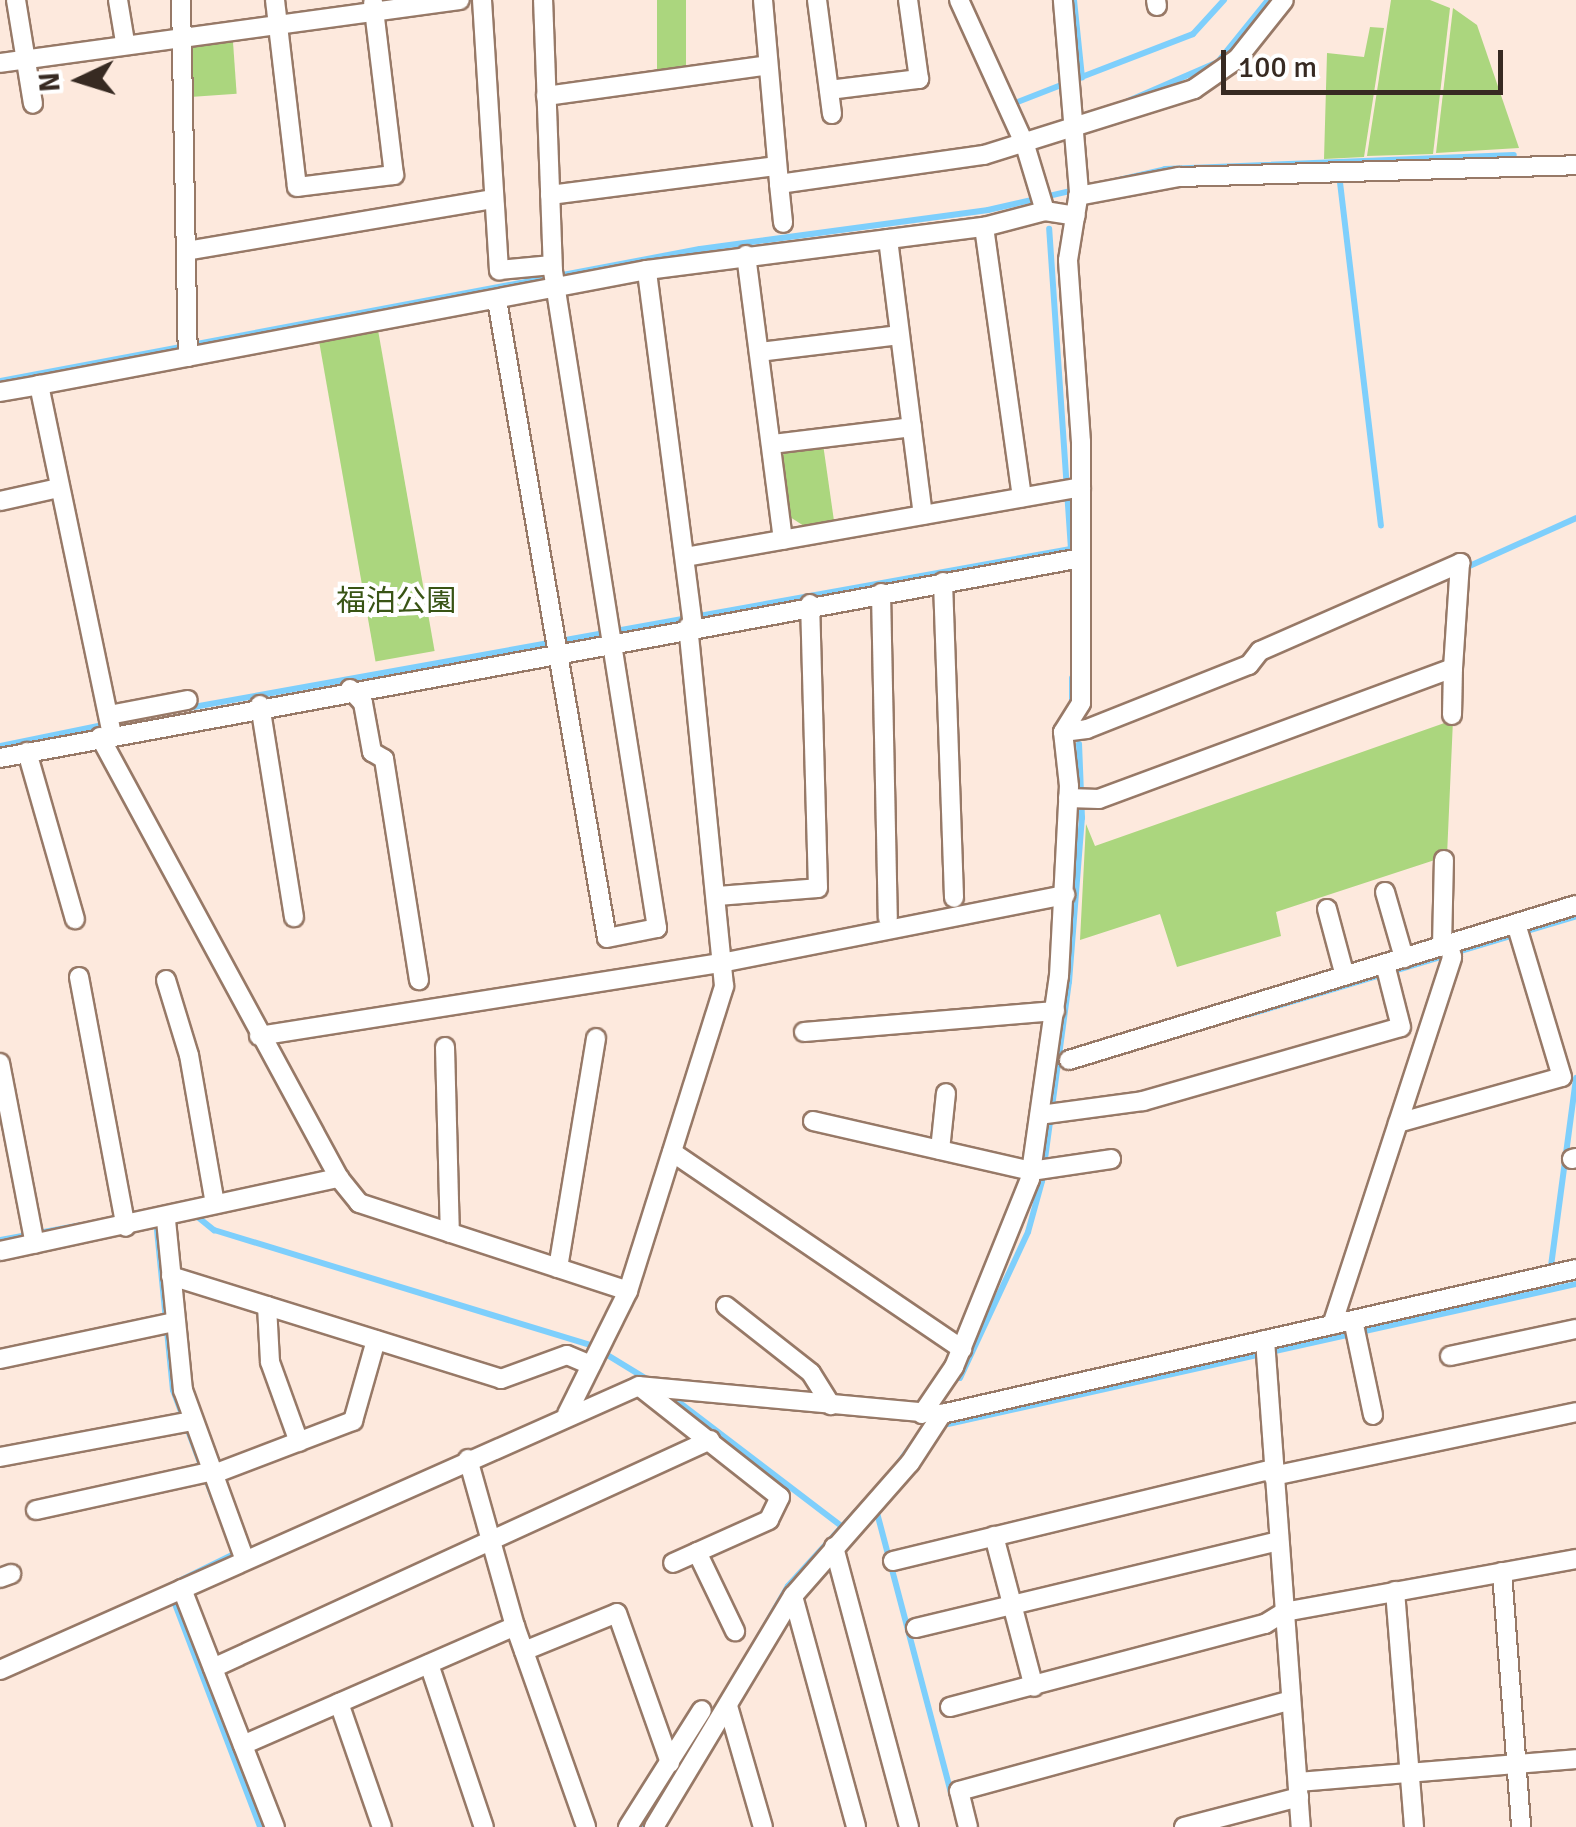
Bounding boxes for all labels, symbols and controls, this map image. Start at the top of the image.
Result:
north arrow [30,30,130,130]
scale bar [1226,30,1508,92]
text: 100 m [1238,49,1317,86]
text: N [32,71,68,93]
park label: 福泊公園 [336,584,456,620]

